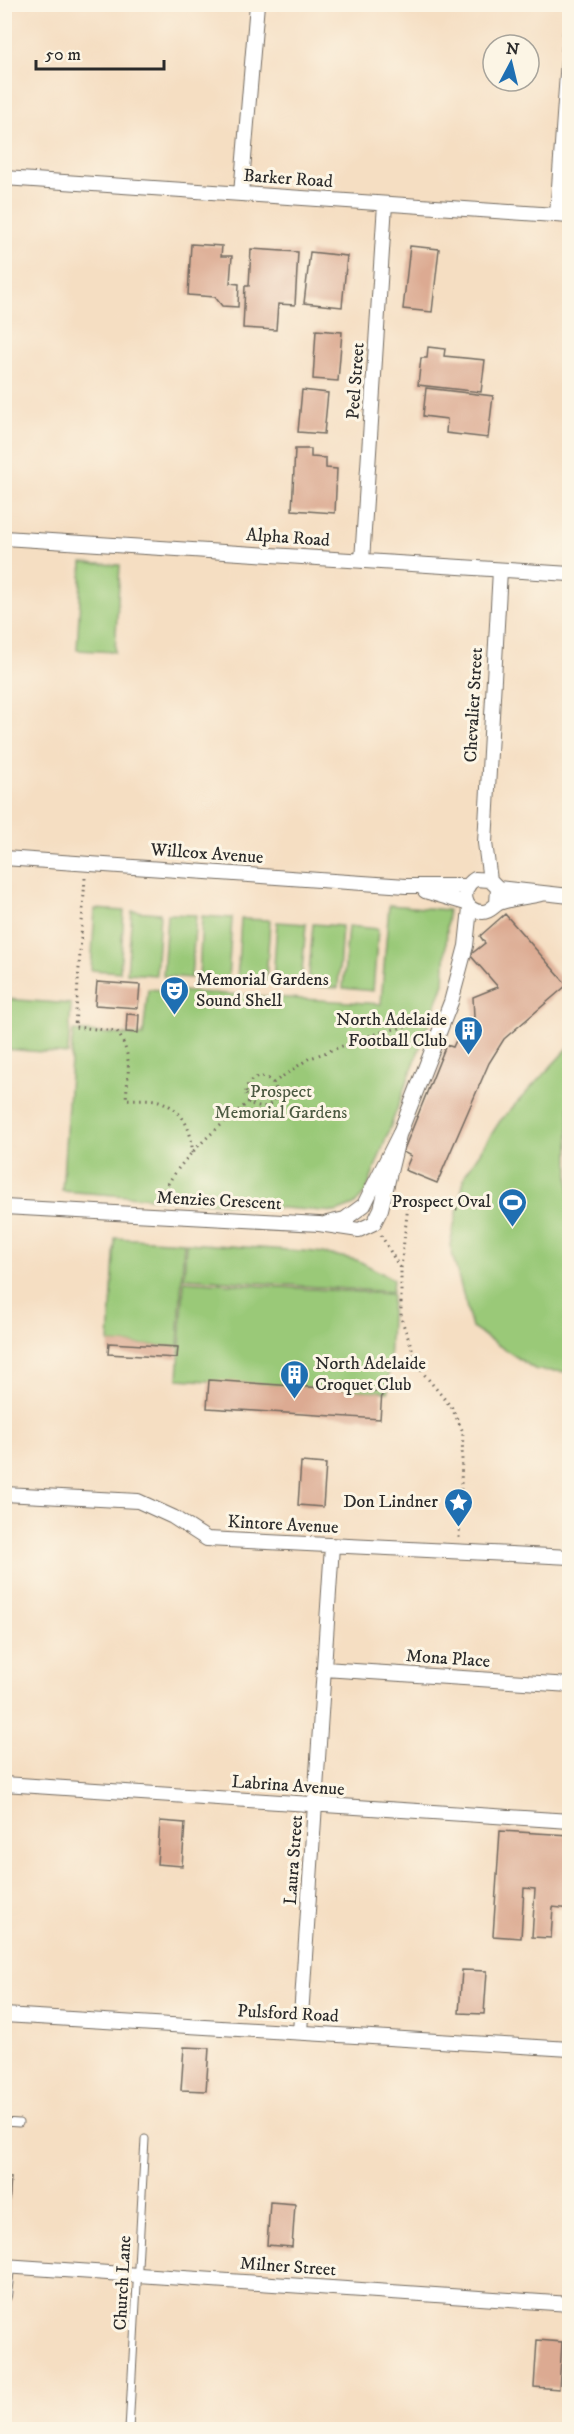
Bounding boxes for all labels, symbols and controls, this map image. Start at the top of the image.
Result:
scale bar [36,33,164,71]
north arrow [481,33,541,93]
text: N [505,38,520,60]
text: 50 m [45,44,81,66]
street label: Barker Road [242,165,334,193]
street label: Peel Street [342,342,370,420]
street label: Alpha Road [245,524,331,552]
street label: Chevalier Street [460,647,488,763]
street label: Willcox Avenue [149,839,264,869]
place label: Memorial Gardens Sound Shell [196,969,329,1012]
theatre icon: Memorial Gardens Sound Shell [159,974,191,1016]
place label: North Adelaide Football Club [336,1009,447,1052]
building icon: North Adelaide Football Club [452,1014,484,1056]
park label: Prospect Memorial Gardens [215,1081,347,1124]
sports icon: Prospect Oval [496,1186,528,1228]
street label: Menzies Crescent [156,1187,282,1215]
place label: Prospect Oval [391,1191,492,1213]
place label: North Adelaide Croquet Club [315,1353,426,1396]
building icon: North Adelaide Croquet Club [278,1358,310,1400]
place icon: Don Lindner [443,1486,475,1528]
place label: Don Lindner [343,1491,438,1513]
street label: Kintore Avenue [227,1511,339,1539]
street label: Mona Place [405,1645,491,1673]
street label: Labrina Avenue [231,1771,345,1801]
street label: Laura Street [280,1814,308,1906]
street label: Pulsford Road [237,2000,339,2028]
street label: Church Lane [110,2235,136,2331]
street label: Milner Street [239,2253,337,2281]

